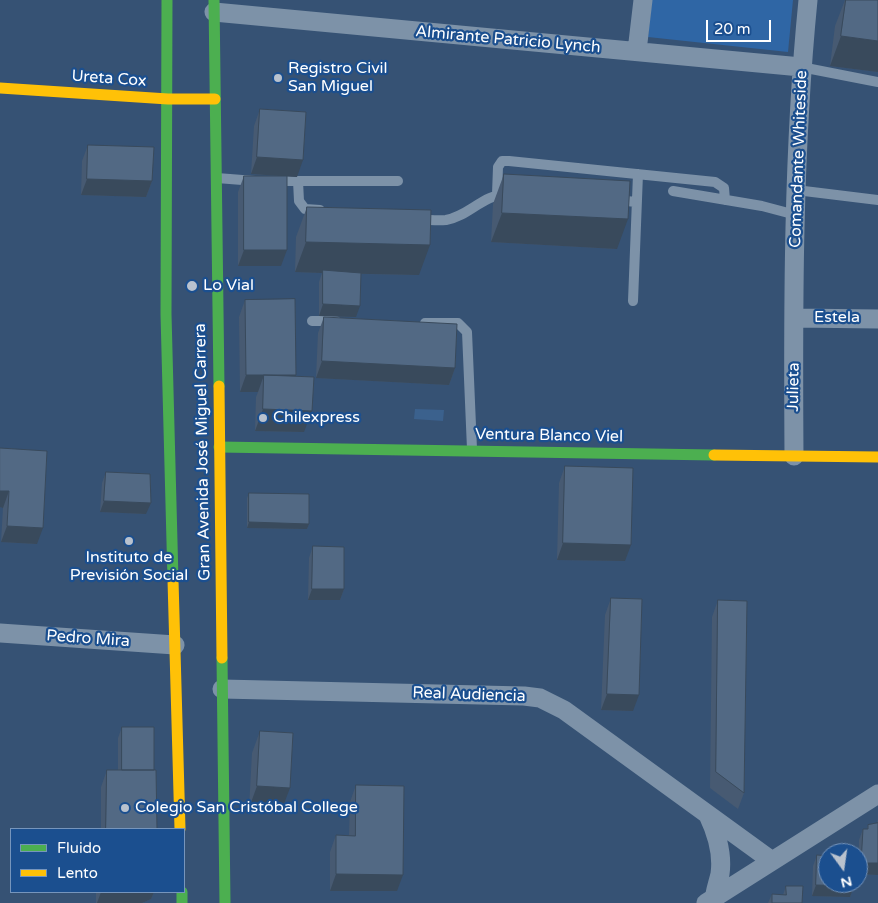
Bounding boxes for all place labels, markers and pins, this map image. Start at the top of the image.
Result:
place label: Registro Civil San Miguel [288,59,388,97]
marker: Registro Civil San Miguel [272,72,284,84]
place label: Lo Vial [203,276,254,296]
marker: Lo Vial [185,279,199,293]
place label: Chilexpress [273,408,360,428]
marker: Chilexpress [257,412,269,424]
marker: Instituto de Previsión Social [123,535,135,547]
place label: Instituto de Previsión Social [70,548,188,586]
place label: Colegio San Cristóbal College [135,798,358,818]
marker: Colegio San Cristóbal College [119,802,131,814]

